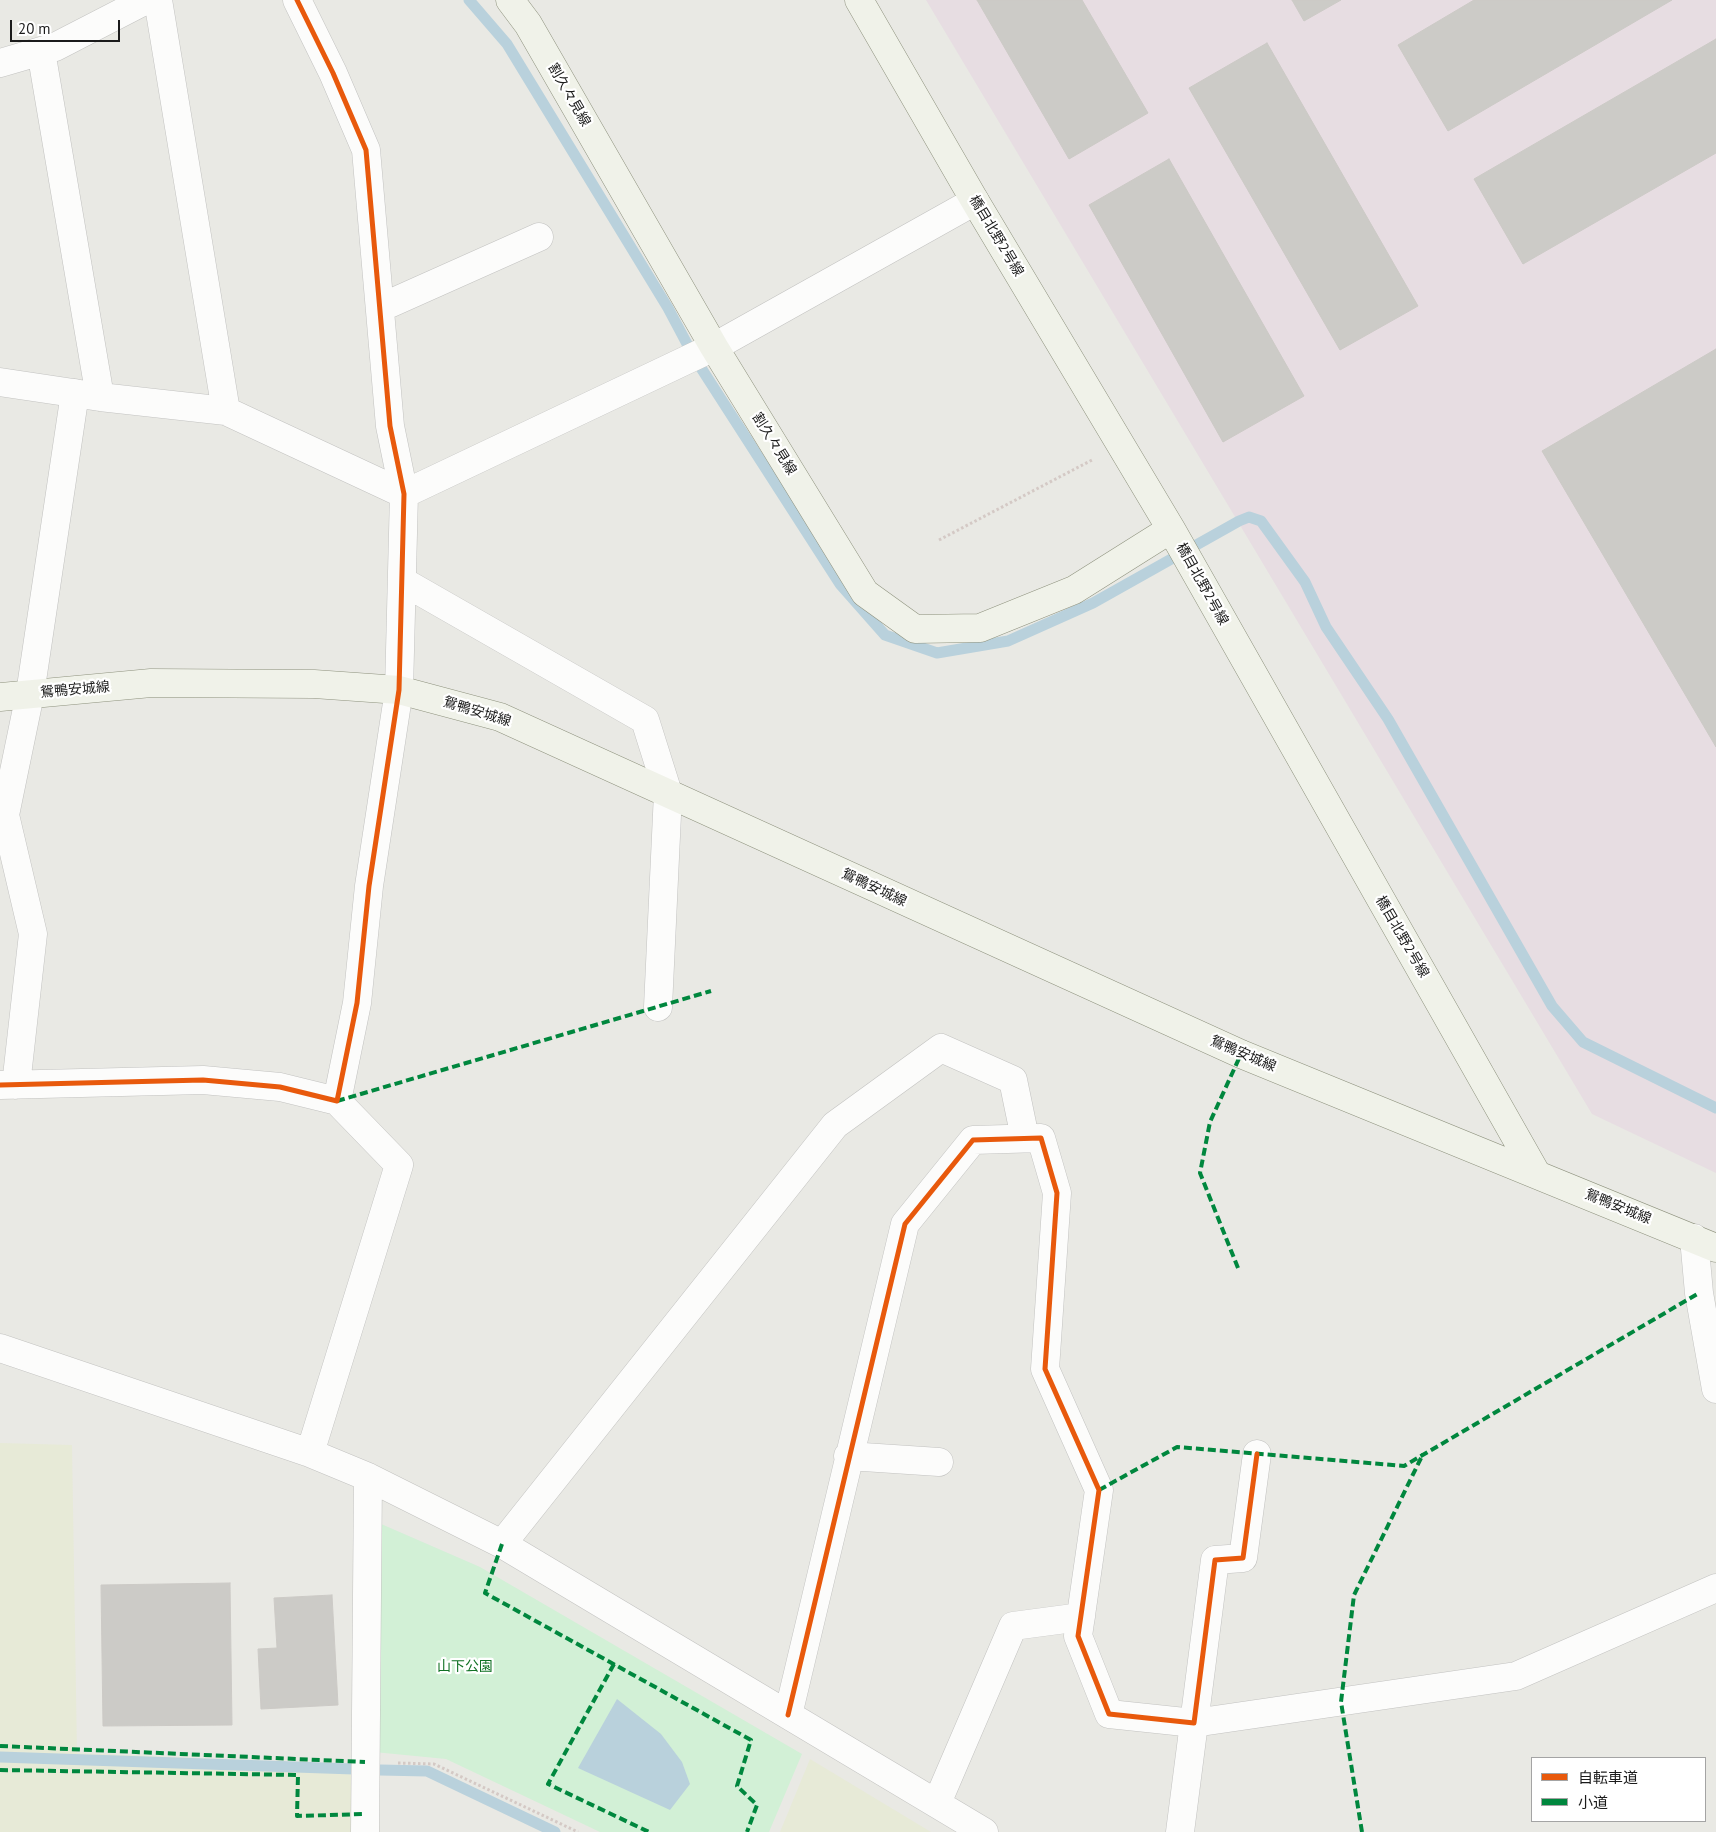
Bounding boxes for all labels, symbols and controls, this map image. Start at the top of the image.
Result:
scale bar [12,10,122,42]
text: 20 m [18,19,51,38]
street label: 割久々見線 [544,60,594,130]
street label: 橋目北野2号線 [965,192,1027,280]
street label: 割久々見線 [748,410,800,478]
street label: 橋目北野2号線 [1172,540,1232,628]
street label: 鴛鴨安城線 [39,679,111,701]
street label: 鴛鴨安城線 [441,694,513,730]
street label: 鴛鴨安城線 [839,866,909,910]
street label: 橋目北野2号線 [1372,893,1432,981]
street label: 鴛鴨安城線 [1208,1033,1278,1075]
street label: 鴛鴨安城線 [1582,1186,1654,1228]
park label: 山下公園 [437,1659,493,1675]
legend [1531,1757,1706,1822]
text: 自転車道 [1578,1768,1638,1787]
text: 小道 [1578,1793,1608,1812]

